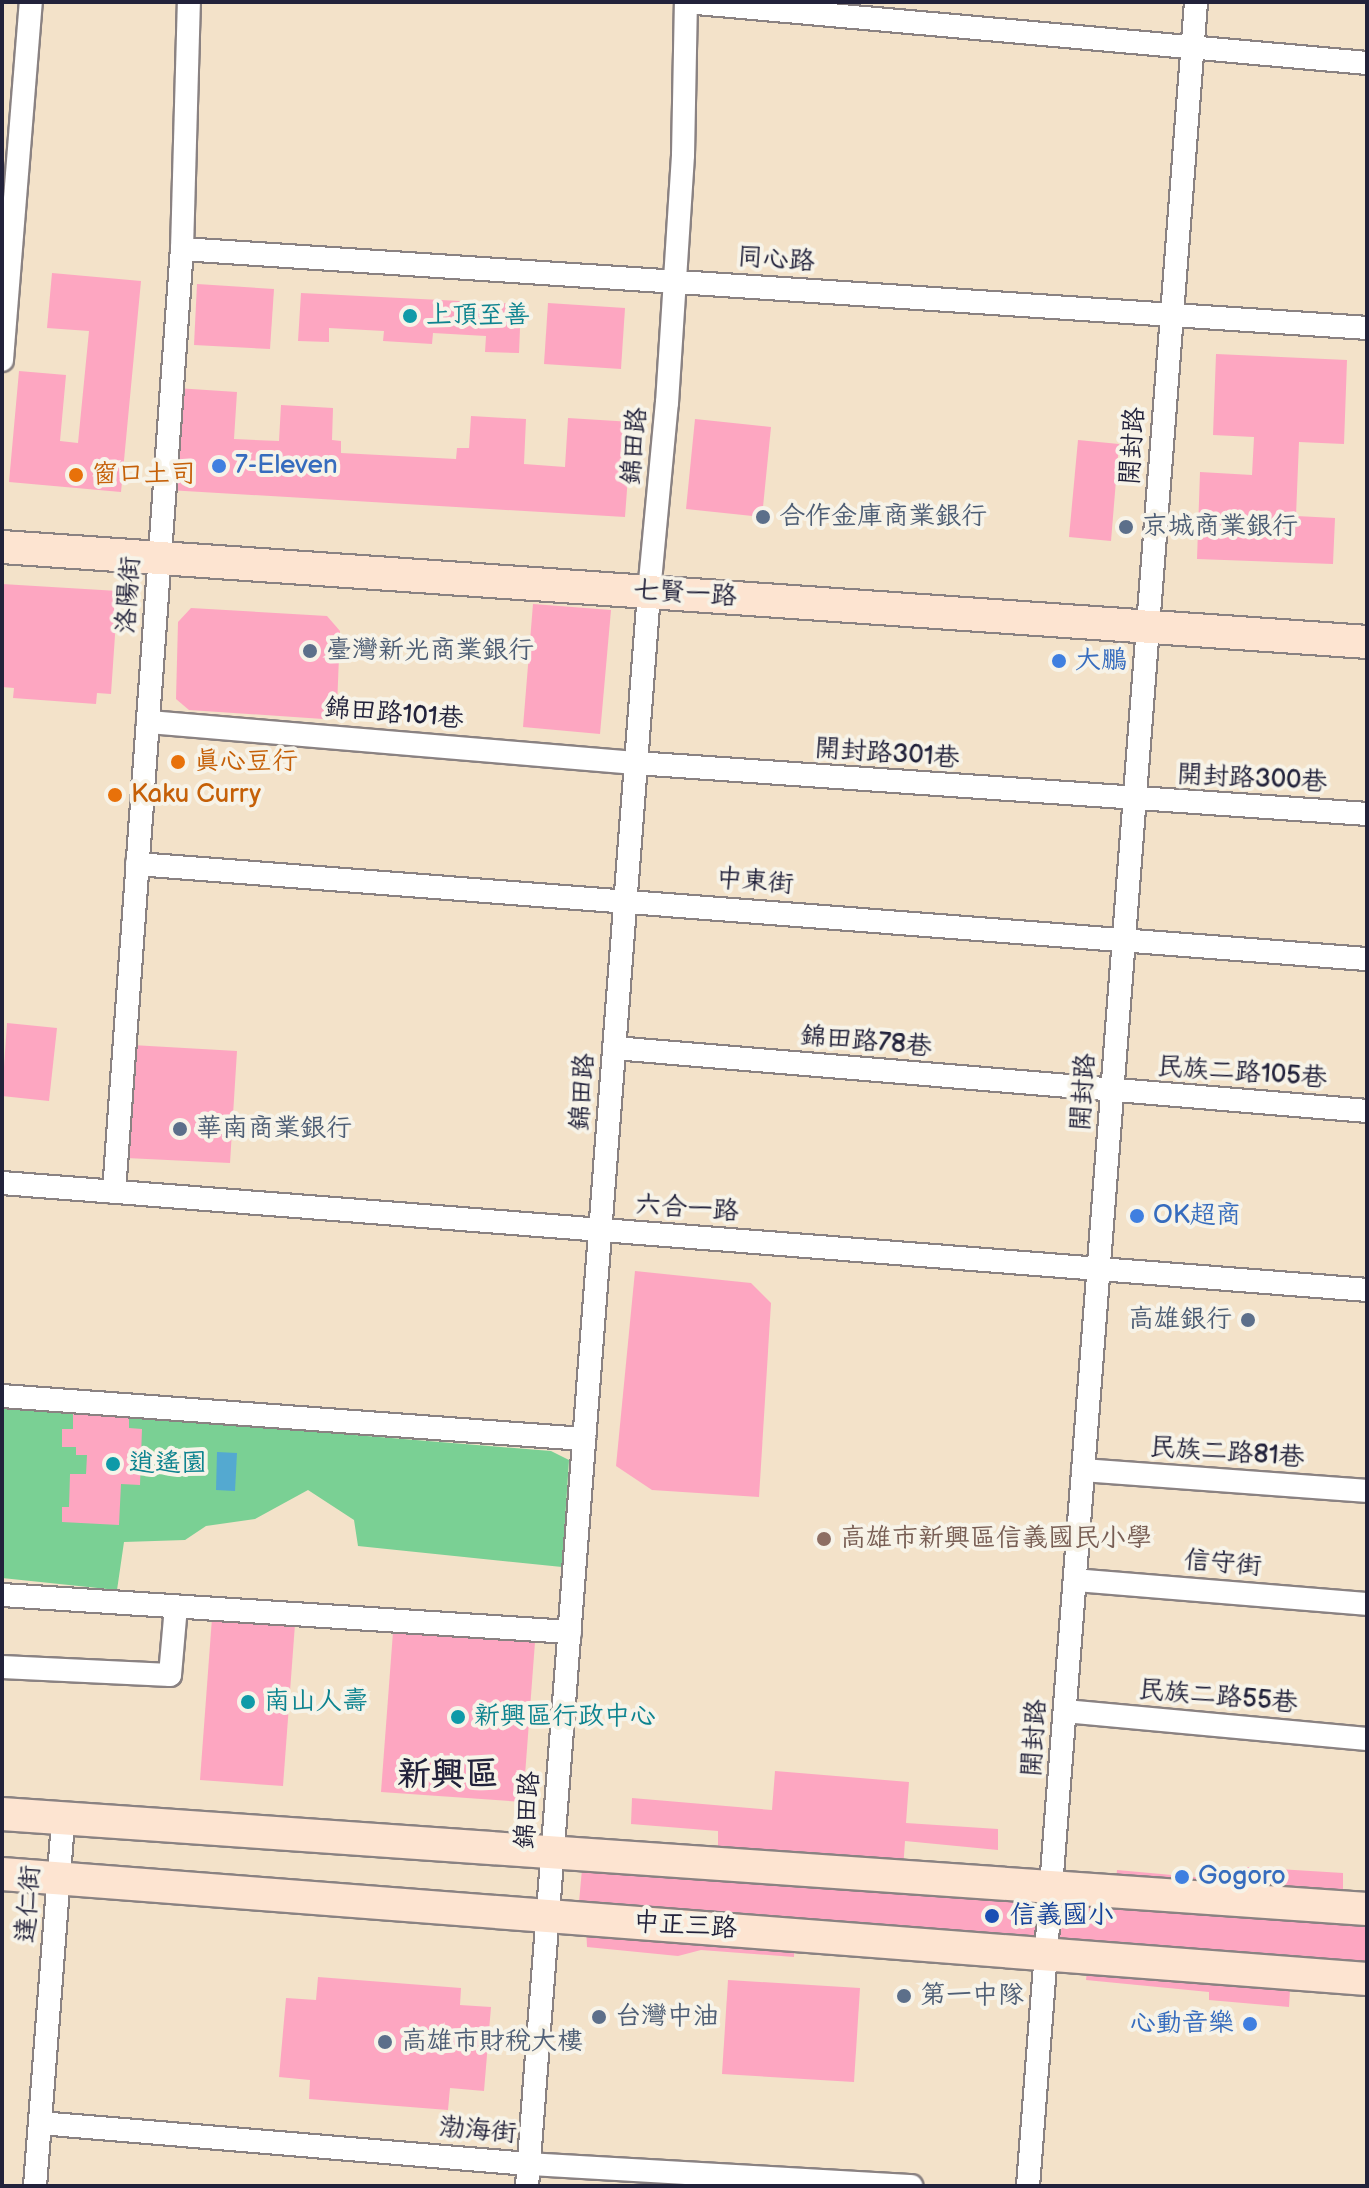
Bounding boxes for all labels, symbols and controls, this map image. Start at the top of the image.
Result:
street label: 同心路 [736,242,816,278]
place label: 上頂至善 [426,300,530,332]
marker: 上頂至善 [401,307,419,325]
street label: 錦田路 [616,406,654,486]
street label: 開封路 [1115,406,1151,486]
place label: 7-Eleven [235,450,338,482]
marker: 7-Eleven [210,457,228,475]
place label: 窗口土司 [92,459,196,491]
marker: 窗口土司 [67,466,85,484]
place label: 合作金庫商業銀行 [779,501,987,533]
marker: 合作金庫商業銀行 [754,508,772,526]
place label: 京城商業銀行 [1142,511,1298,543]
marker: 京城商業銀行 [1117,518,1135,536]
street label: 洛陽街 [111,555,147,635]
street label: 七賢一路 [632,575,738,613]
place label: 臺灣新光商業銀行 [326,635,534,667]
marker: 臺灣新光商業銀行 [301,642,319,660]
place label: 大鵬 [1075,645,1127,677]
marker: 大鵬 [1050,652,1068,670]
street label: 錦田路101巷 [323,692,465,736]
street label: 開封路301巷 [813,733,961,775]
place label: 真心豆行 [194,746,298,778]
marker: 真心豆行 [169,753,187,771]
street label: 開封路300巷 [1176,759,1328,799]
place label: Kaku Curry [131,779,261,811]
marker: Kaku Curry [106,786,124,804]
street label: 中東街 [715,863,795,901]
street label: 錦田路78巷 [799,1021,933,1063]
street label: 錦田路 [565,1052,601,1132]
street label: 開封路 [1066,1052,1102,1132]
street label: 民族二路105巷 [1156,1052,1328,1094]
place label: 華南商業銀行 [196,1113,352,1145]
marker: 華南商業銀行 [171,1120,189,1138]
street label: 六合一路 [634,1190,740,1228]
place label: OK超商 [1153,1200,1242,1232]
marker: OK超商 [1128,1207,1146,1225]
place label: 高雄銀行 [1128,1304,1232,1336]
marker: 高雄銀行 [1239,1311,1257,1329]
street label: 民族二路81巷 [1148,1432,1306,1474]
place label: 逍遙園 [129,1448,207,1480]
marker: 逍遙園 [104,1455,122,1473]
place label: 高雄市新興區信義國民小學 [840,1523,1152,1555]
marker: 高雄市新興區信義國民小學 [815,1530,833,1548]
street label: 信守街 [1183,1545,1263,1583]
street label: 民族二路55巷 [1137,1674,1299,1720]
place label: 南山人壽 [264,1686,368,1718]
marker: 南山人壽 [239,1693,257,1711]
street label: 開封路 [1017,1698,1053,1778]
place label: 新興區行政中心 [474,1701,656,1733]
marker: 新興區行政中心 [449,1708,467,1726]
district label: 新興區 [397,1755,499,1795]
street label: 錦田路 [510,1770,546,1850]
place label: Gogoro [1198,1861,1286,1893]
street label: 達仁街 [11,1864,47,1944]
marker: Gogoro [1173,1868,1191,1886]
place label: 信義國小 [1010,1900,1114,1932]
marker: 信義國小 [981,1905,1003,1927]
street label: 中正三路 [632,1907,738,1945]
place label: 第一中隊 [920,1980,1024,2012]
marker: 第一中隊 [895,1987,913,2005]
place label: 台灣中油 [615,2001,719,2033]
marker: 台灣中油 [590,2008,608,2026]
place label: 心動音樂 [1130,2008,1234,2040]
marker: 心動音樂 [1241,2015,1259,2033]
place label: 高雄市財稅大樓 [401,2026,583,2058]
marker: 高雄市財稅大樓 [376,2033,394,2051]
street label: 渤海街 [438,2112,518,2150]

